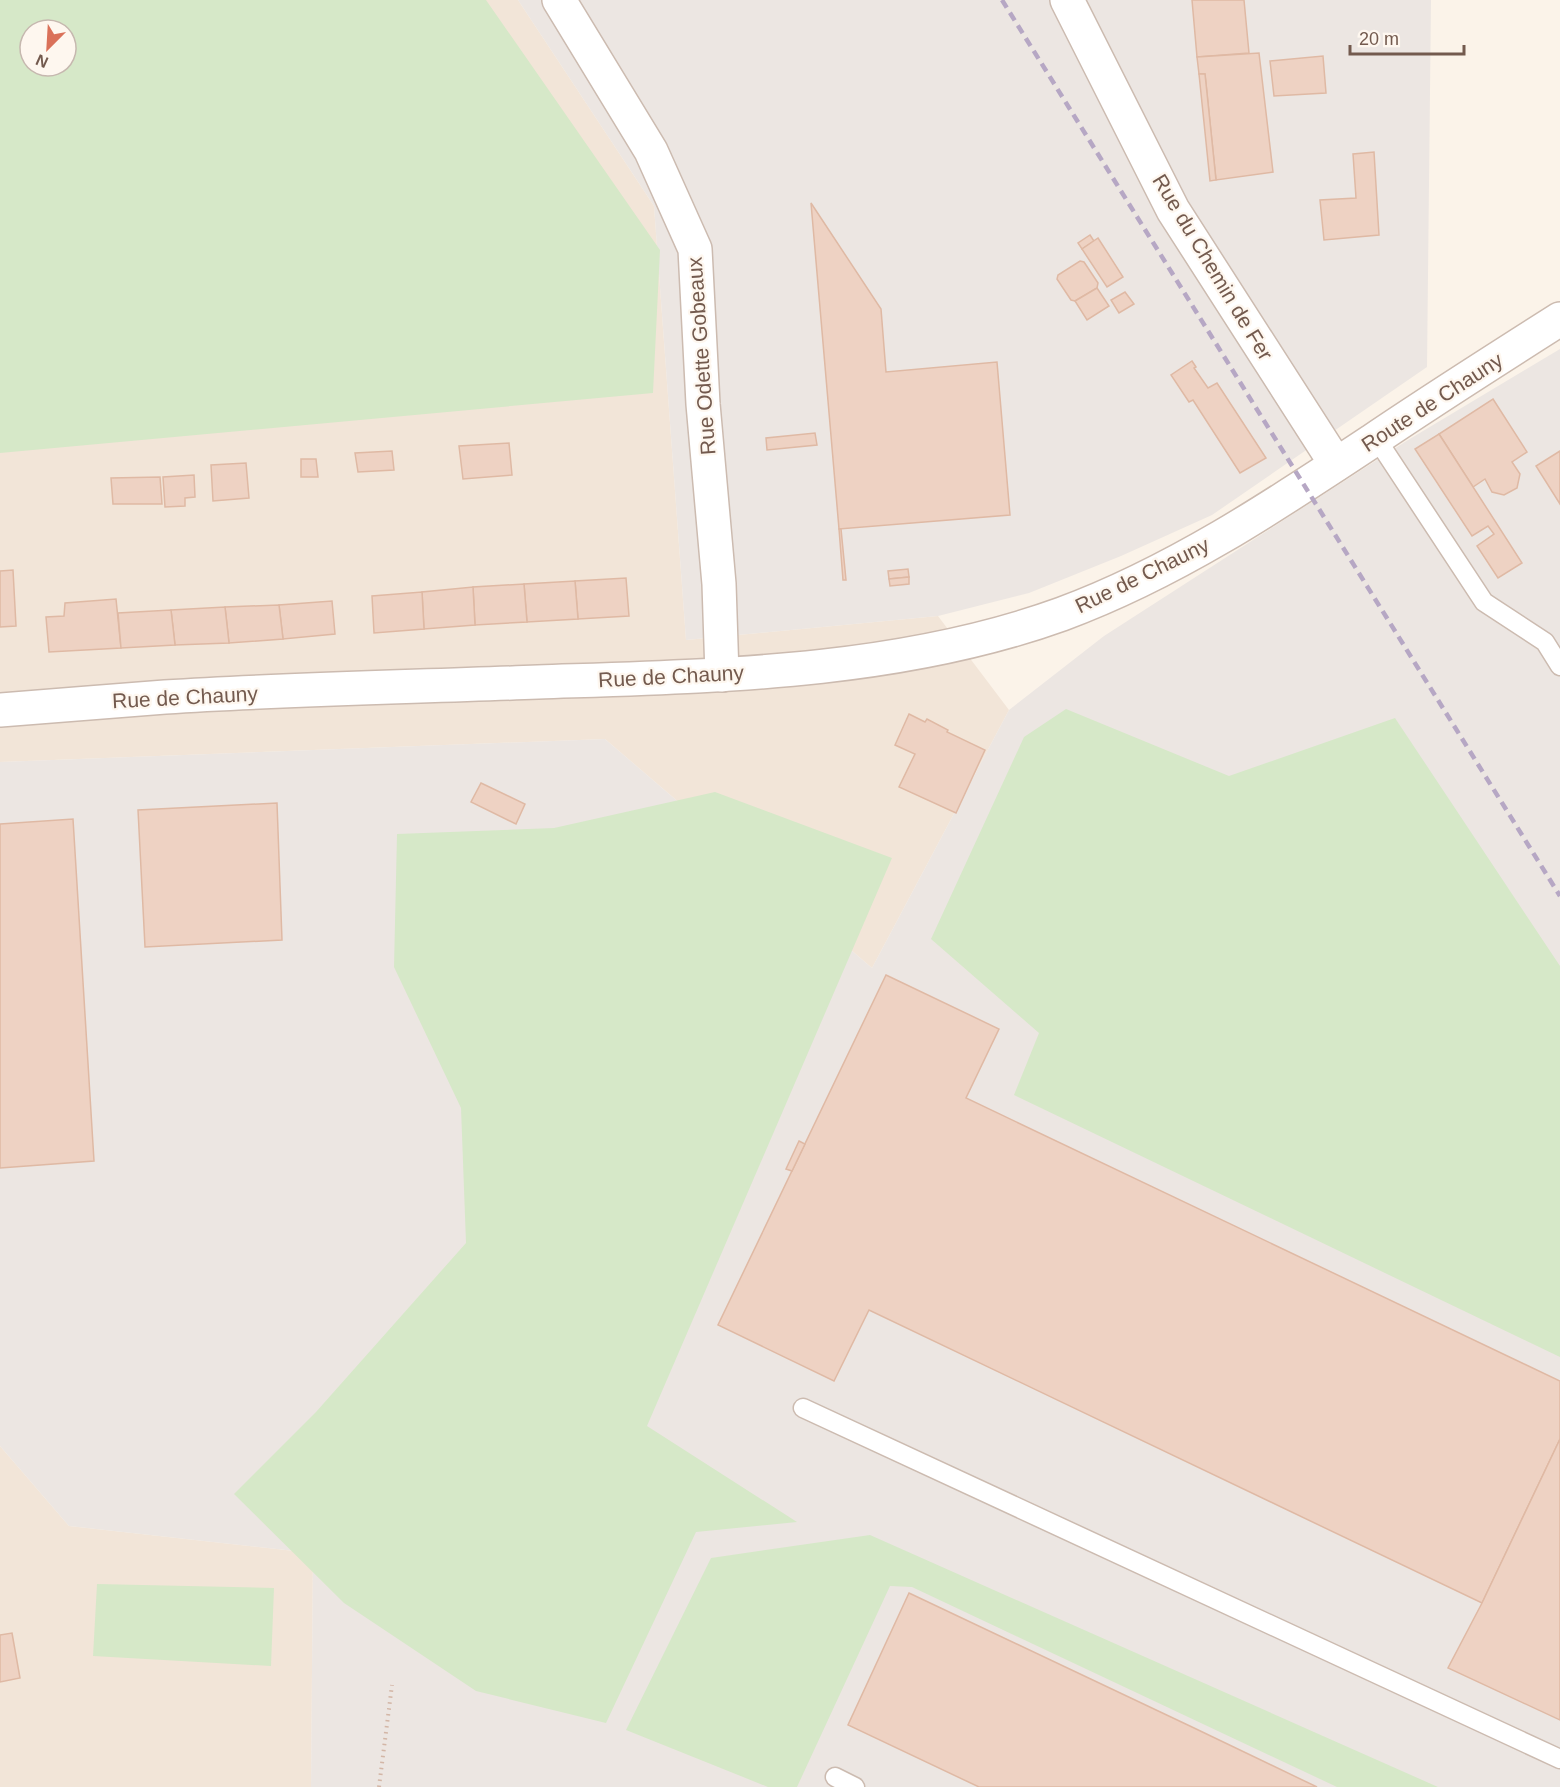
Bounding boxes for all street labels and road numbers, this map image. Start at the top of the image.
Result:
street label: Rue du Chemin de Fer [1148,170,1278,364]
street label: Rue Odette Gobeaux [683,256,719,456]
street label: Route de Chauny [1357,348,1507,456]
street label: Rue de Chauny [1071,532,1213,617]
street label: Rue de Chauny [598,661,745,691]
street label: Rue de Chauny [112,682,259,712]

